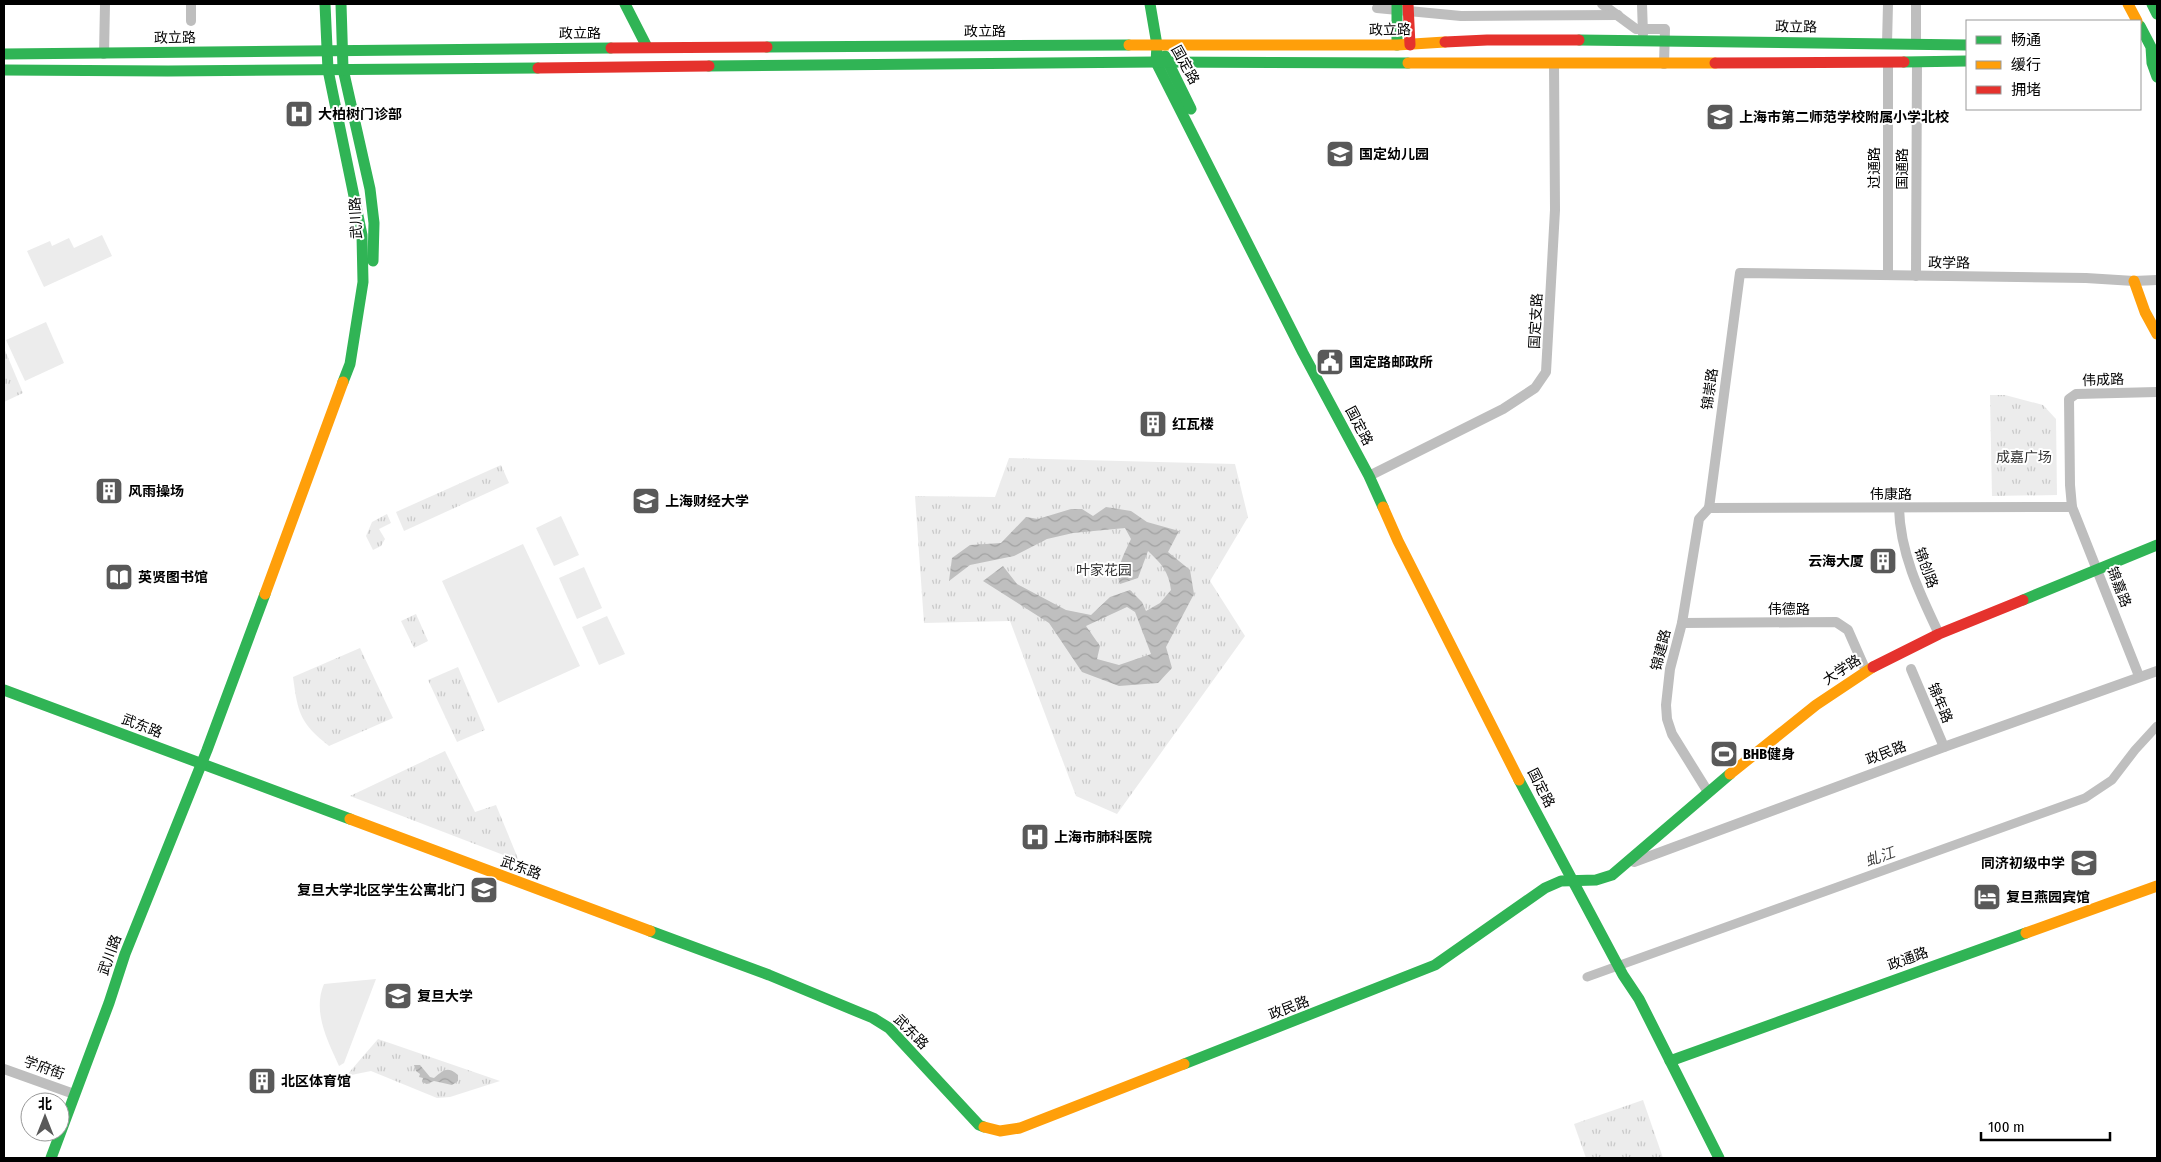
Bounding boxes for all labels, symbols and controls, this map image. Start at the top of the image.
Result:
street label: 政立路 [1775,18,1817,36]
legend [1966,20,2141,110]
street label: 政立路 [1369,21,1411,39]
street label: 政立路 [964,23,1006,40]
street label: 政立路 [559,25,601,42]
street label: 政立路 [154,29,196,47]
text: 畅通 [2011,31,2041,49]
street label: 国定路 [1167,43,1203,87]
text: 缓行 [2011,56,2041,74]
text: 拥堵 [2011,81,2041,99]
hospital icon: 大柏树门诊部 [284,99,314,129]
school or university icon: 上海市第二师范学校附属小学北校 [1705,102,1735,132]
place label: 大柏树门诊部 [318,106,402,123]
place label: 上海市第二师范学校附属小学北校 [1739,109,1949,126]
school or university icon: 国定幼儿园 [1325,139,1355,169]
place label: 国定幼儿园 [1359,146,1429,163]
street label: 过通路 [1866,147,1883,189]
street label: 国通路 [1894,148,1911,190]
street label: 武川路 [346,197,366,239]
street label: 政学路 [1928,254,1970,272]
street label: 国定支路 [1526,293,1546,349]
public building icon: 国定路邮政所 [1315,347,1345,377]
place label: 国定路邮政所 [1349,354,1433,371]
street label: 锦崇路 [1699,367,1721,411]
street label: 伟成路 [2082,371,2124,389]
street label: 国定路 [1342,403,1376,449]
building icon: 红瓦楼 [1138,409,1168,439]
place label: 红瓦楼 [1172,416,1214,433]
park label: 成嘉广场 [1996,449,2052,466]
building icon: 风雨操场 [94,476,124,506]
place label: 风雨操场 [128,483,184,500]
school or university icon: 上海财经大学 [631,486,661,516]
street label: 伟康路 [1870,486,1912,503]
place label: 上海财经大学 [665,493,749,510]
street label: 锦创路 [1911,545,1941,591]
building icon: 云海大厦 [1868,546,1898,576]
place label: 云海大厦 [1808,553,1864,570]
library icon: 英贤图书馆 [104,562,134,592]
park label: 叶家花园 [1076,562,1132,579]
street label: 锦嘉路 [2104,564,2134,610]
place label: 英贤图书馆 [138,569,208,586]
street label: 伟德路 [1768,601,1810,618]
street label: 锦建路 [1648,628,1674,672]
street label: 大学路 [1820,651,1864,689]
street label: 锦年路 [1924,680,1956,726]
street label: 武东路 [119,711,165,741]
street label: 政民路 [1863,738,1909,768]
sports icon: BHB健身 [1709,739,1739,769]
place label: BHB健身 [1743,746,1795,763]
street label: 国定路 [1524,765,1558,811]
hospital icon: 上海市肺科医院 [1020,822,1050,852]
place label: 上海市肺科医院 [1054,829,1152,846]
water label: 虬江 [1863,843,1899,871]
school or university icon: 同济初级中学 [2069,848,2099,878]
street label: 武东路 [498,853,544,883]
place label: 同济初级中学 [1981,855,2065,872]
school or university icon: 复旦大学北区学生公寓北门 [469,875,499,905]
place label: 复旦大学北区学生公寓北门 [297,882,465,899]
hotel icon: 复旦燕园宾馆 [1972,882,2002,912]
place label: 复旦燕园宾馆 [2006,889,2090,906]
street label: 武川路 [95,932,125,978]
street label: 政通路 [1885,944,1931,974]
school or university icon: 复旦大学 [383,981,413,1011]
place label: 复旦大学 [417,988,473,1005]
street label: 政民路 [1266,993,1312,1023]
street label: 武东路 [890,1011,932,1053]
street label: 学府街 [21,1053,67,1083]
building icon: 北区体育馆 [247,1066,277,1096]
place label: 北区体育馆 [281,1073,351,1090]
north arrow [20,1092,70,1142]
text: 北 [38,1096,52,1113]
scale bar [1981,1110,2110,1142]
text: 100 m [1988,1118,2025,1136]

